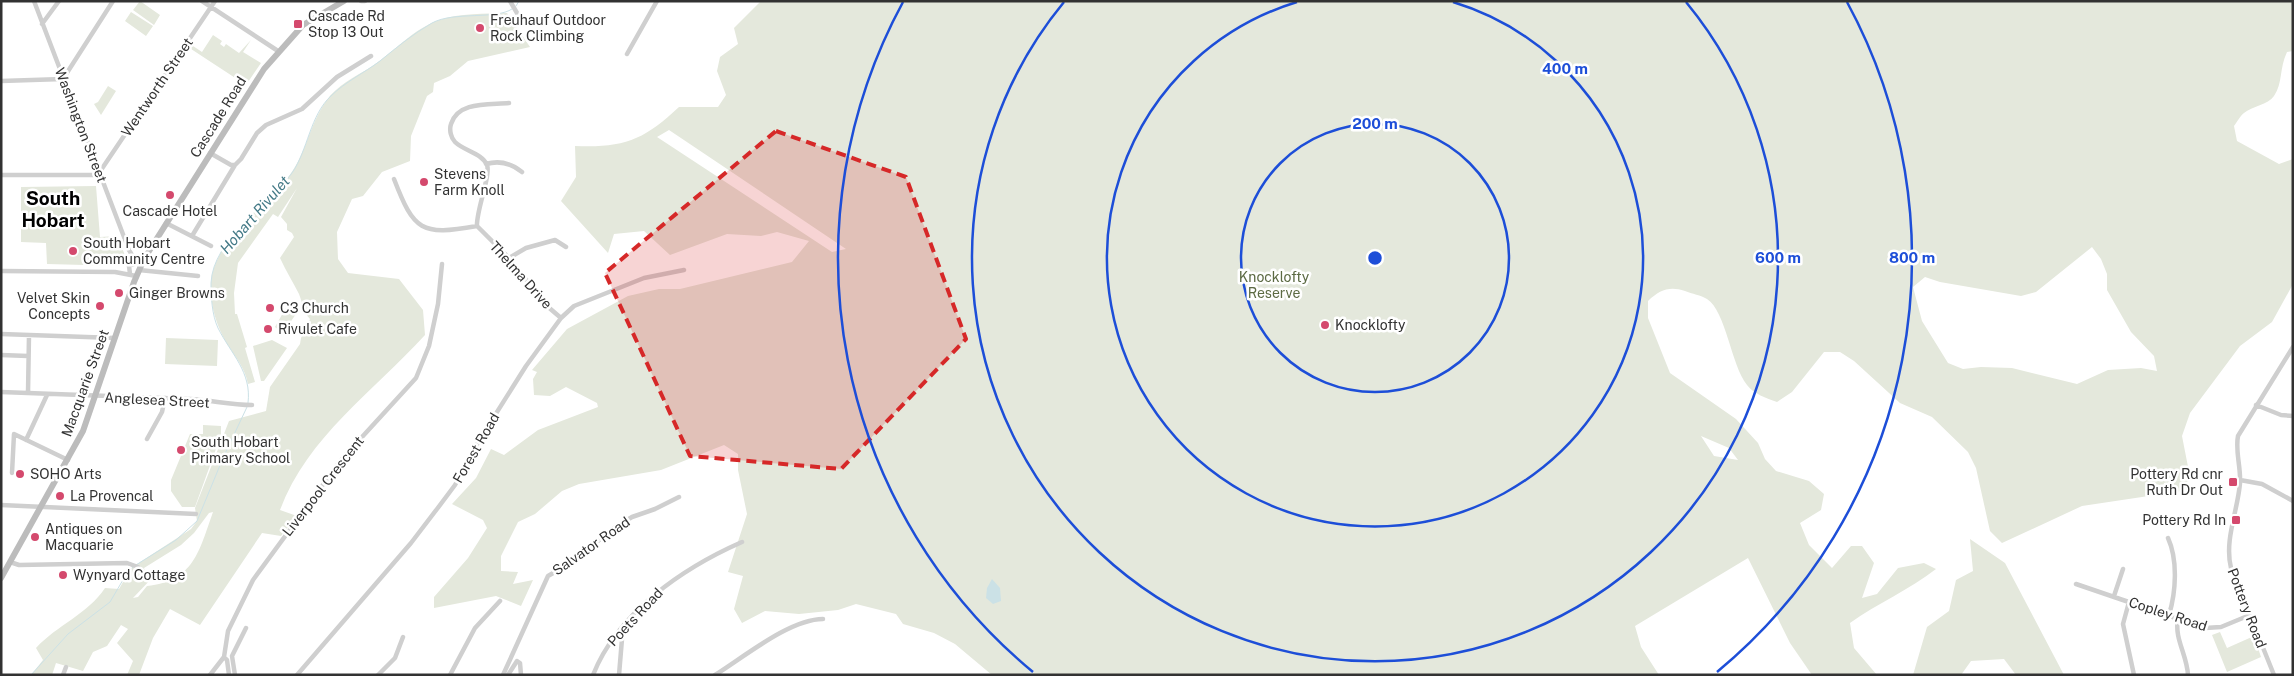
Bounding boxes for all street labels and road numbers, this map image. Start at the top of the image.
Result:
street label: Wentworth Street [118,35,196,139]
street label: Washington Street [52,65,110,185]
street label: Cascade Road [187,74,249,160]
street label: Thelma Drive [487,238,555,312]
street label: Macquarie Street [58,327,112,439]
street label: Anglesea Street [104,389,210,411]
street label: Forest Road [450,410,502,486]
street label: Liverpool Crescent [279,433,367,539]
street label: Salvator Road [549,513,633,579]
street label: Pottery Road [2224,566,2270,650]
street label: Poets Road [604,585,666,649]
street label: Copley Road [2127,594,2209,634]

